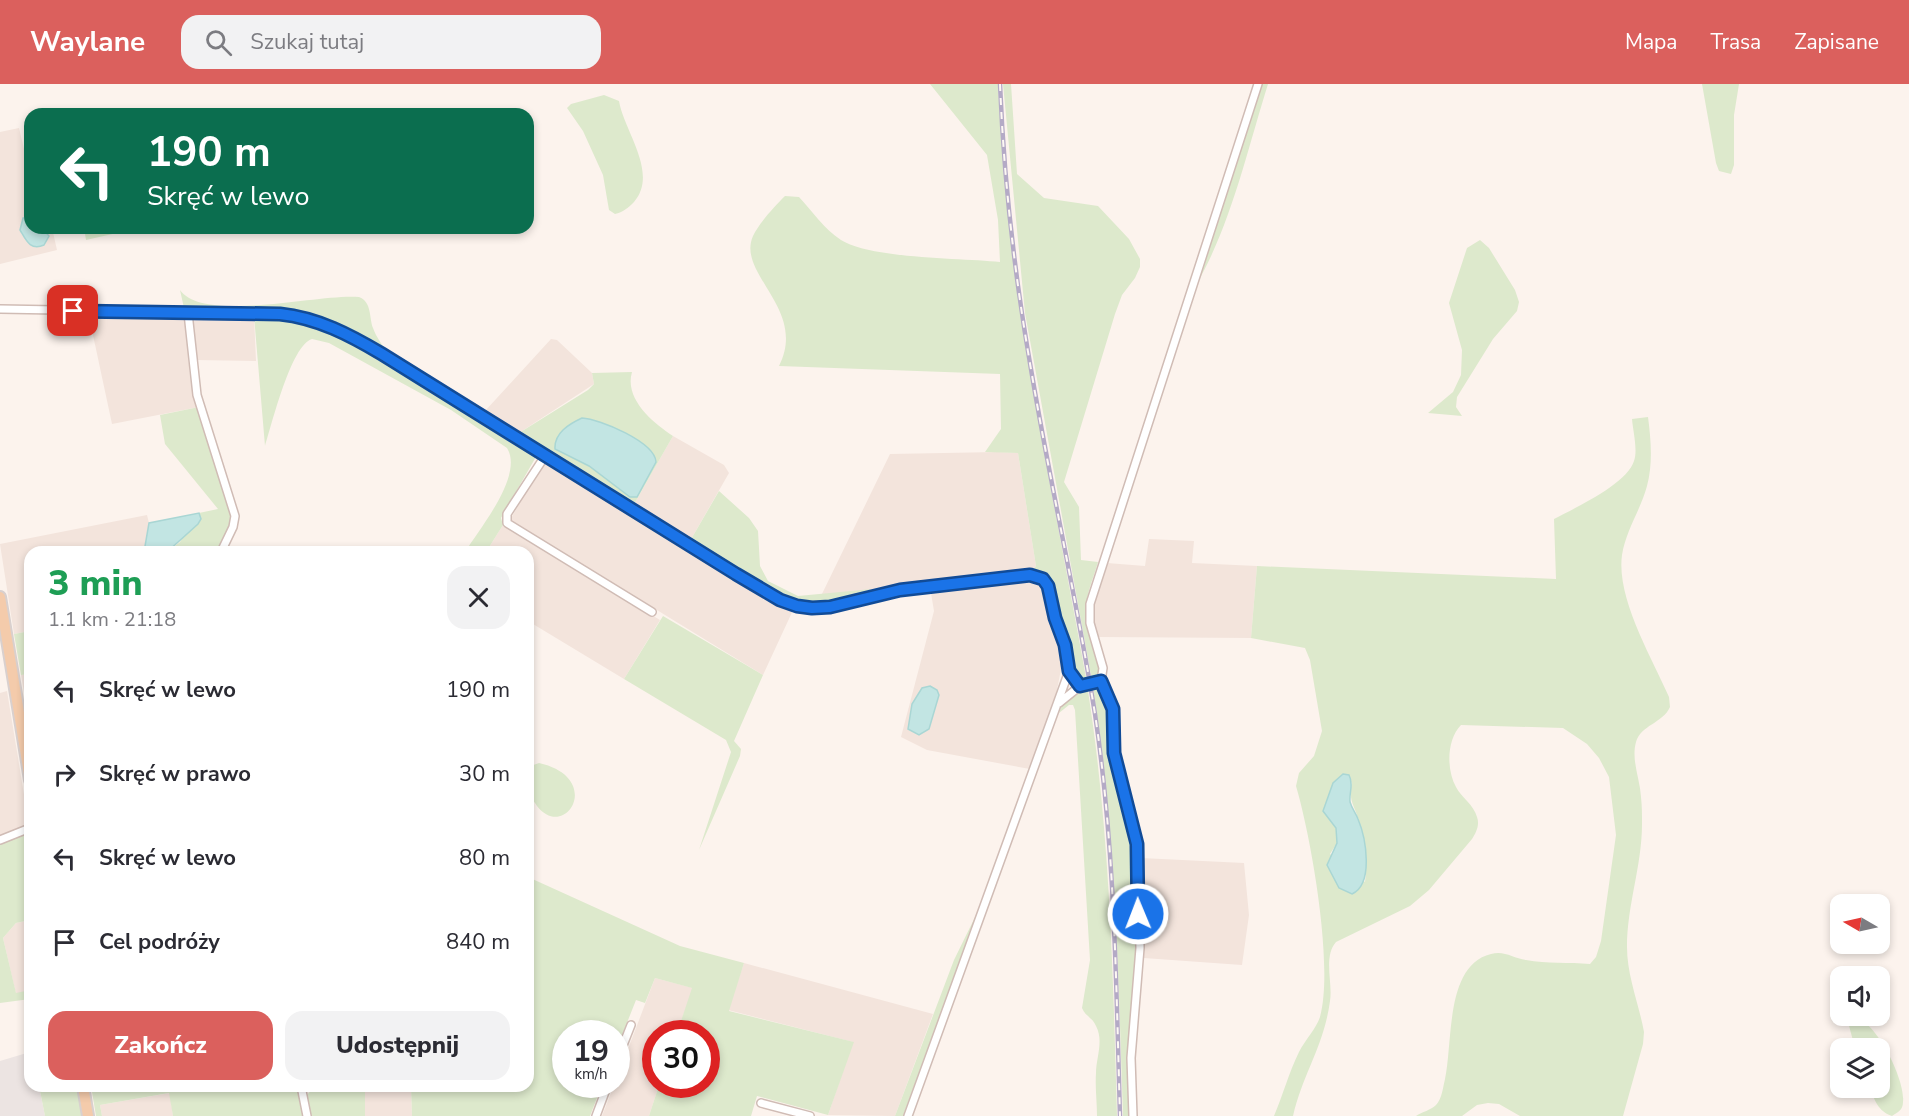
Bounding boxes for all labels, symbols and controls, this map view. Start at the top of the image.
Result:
search box [181,15,601,69]
text: Waylane [30,23,145,61]
icon: search [202,26,235,59]
text: Szukaj tutaj [250,27,364,57]
text: Mapa [1625,28,1677,56]
text: Trasa [1710,28,1761,56]
text: Zapisane [1794,28,1879,56]
text: 190 m [147,124,271,181]
icon: left [48,132,126,210]
text: Skręć w lewo [147,178,310,215]
pin [47,285,98,336]
icon: arrive [56,294,89,327]
text: 3 min [48,559,143,608]
button: close [447,566,510,629]
text: 1.1 km · 21:18 [48,606,176,633]
icon: left [48,674,81,707]
text: Skręć w lewo [99,675,236,705]
text: 190 m [446,675,510,705]
icon: right [48,758,81,791]
text: Skręć w prawo [99,759,251,789]
text: 30 m [459,759,510,789]
icon: left [48,842,81,875]
text: Skręć w lewo [99,843,236,873]
text: 80 m [459,843,510,873]
position arrow [1106,882,1170,946]
north arrow [1830,894,1890,954]
map controls [1830,894,1890,1098]
icon: arrive [48,926,81,959]
text: Cel podróży [99,927,220,957]
text: 840 m [446,927,510,957]
button: sound [1830,966,1890,1026]
button: Zakończ [48,1011,273,1080]
button: Udostępnij [285,1011,510,1080]
speed limit sign: 30 [642,1020,720,1098]
text: 19 [573,1031,609,1072]
button: layers [1830,1038,1890,1098]
text: km/h [574,1064,608,1084]

